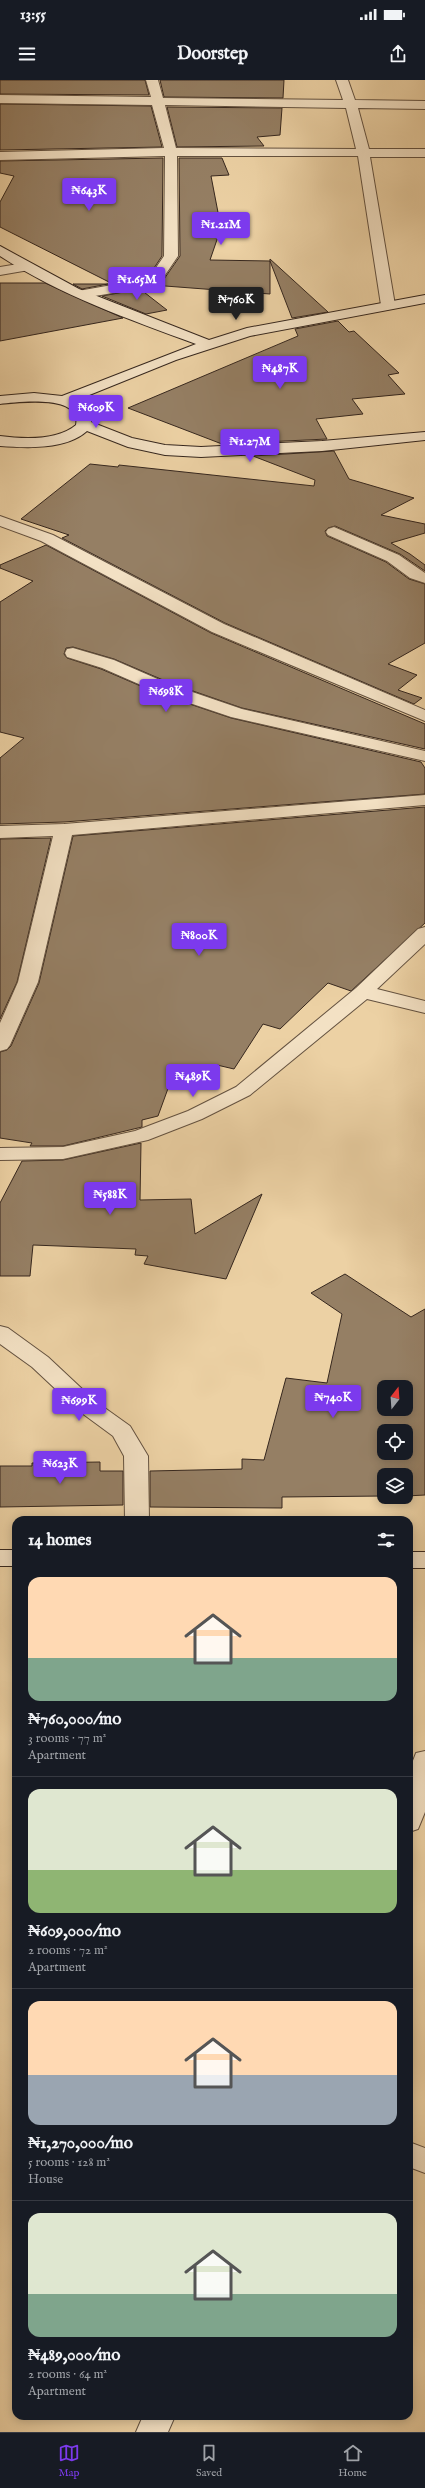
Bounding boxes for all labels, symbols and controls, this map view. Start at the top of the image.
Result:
text: 13:55 [20,5,46,24]
icon: menu [16,43,38,65]
text: Doorstep [177,43,248,66]
icon: share [387,43,409,65]
pin: ₦643K [61,178,117,212]
text: ₦643K [71,182,107,199]
pin: ₦1.21M [188,212,254,246]
text: ₦1.21M [201,216,241,233]
pin: ₦1.65M [104,267,170,301]
text: ₦1.65M [117,271,157,288]
pin: ₦760K [208,287,264,321]
text: ₦760K [218,291,254,308]
pin: ₦487K [252,356,308,390]
text: ₦487K [262,360,298,377]
pin: ₦609K [68,395,124,429]
text: ₦609K [78,399,114,416]
pin: ₦1.27M [217,429,283,463]
text: ₦1.27M [229,433,271,450]
pin: ₦698K [138,679,194,713]
text: ₦698K [148,683,184,700]
pin: ₦800K [171,923,227,957]
text: ₦800K [181,927,217,944]
pin: ₦489K [165,1064,221,1098]
text: ₦489K [175,1068,211,1085]
pin: ₦588K [82,1182,138,1216]
text: ₦588K [93,1186,127,1203]
north arrow [377,1380,413,1416]
map controls [377,1380,413,1504]
pin: ₦740K [305,1385,361,1419]
pin: ₦699K [51,1388,107,1422]
text: ₦740K [314,1389,352,1406]
text: ₦699K [61,1392,97,1409]
button: locate [377,1424,413,1460]
pin: ₦623K [32,1451,88,1485]
text: ₦623K [42,1455,78,1472]
button: layers [377,1468,413,1504]
icon: filters [375,1529,397,1551]
text: 14 homes [28,1530,91,1551]
icon: home [177,1603,249,1675]
text: ₦760,000/mo [28,1709,121,1730]
text: 3 rooms · 77 m² [28,1730,106,1747]
text: Apartment [28,1747,86,1764]
icon: home [177,1815,249,1887]
text: ₦609,000/mo [28,1921,121,1942]
text: 2 rooms · 72 m² [28,1942,108,1959]
text: Apartment [28,1959,86,1976]
icon: home [177,2027,249,2099]
text: ₦1,270,000/mo [28,2133,133,2154]
text: 5 rooms · 128 m² [28,2154,110,2171]
text: House [28,2171,63,2188]
icon: home [177,2239,249,2311]
text: ₦489,000/mo [28,2345,120,2366]
text: 2 rooms · 64 m² [28,2366,107,2383]
text: Apartment [28,2383,86,2400]
tab: Map [58,2442,80,2480]
tab: Saved [196,2442,222,2480]
tab: Home [338,2442,367,2480]

